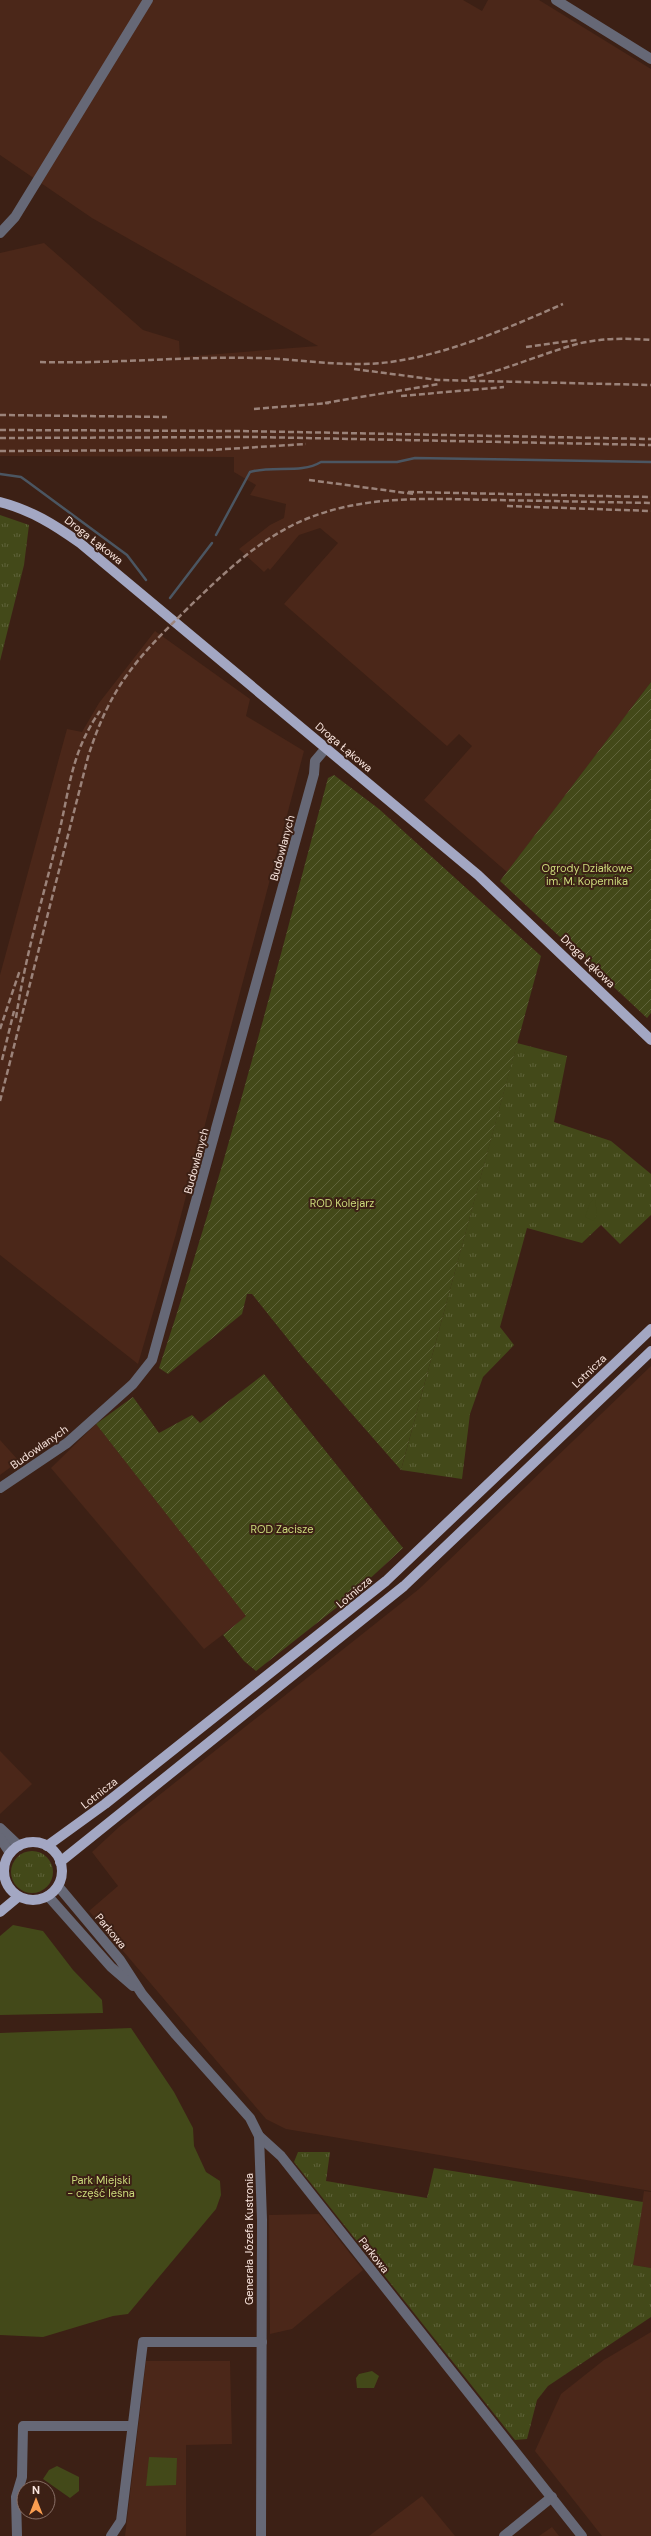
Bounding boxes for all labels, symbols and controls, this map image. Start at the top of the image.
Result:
street label: Droga Łąkowa [62,513,126,567]
street label: Droga Łąkowa [313,719,376,775]
street label: Budowlanych [267,814,297,882]
park label: Ogrody Działkowe im. M. Kopernika [542,861,632,888]
street label: Droga Łąkowa [558,931,618,991]
street label: Budowlanych [181,1127,211,1195]
park label: ROD Kolejarz [310,1196,374,1210]
street label: Lotnicza [569,1351,609,1391]
street label: Budowlanych [7,1422,71,1472]
park label: ROD Zacisze [250,1522,314,1536]
street label: Lotnicza [333,1573,375,1611]
street label: Lotnicza [78,1774,120,1812]
street label: Parkowa [92,1910,130,1952]
park label: Park Miejski - część leśna [67,2173,135,2200]
street label: Generała Józefa Kustronia [242,2173,256,2305]
street label: Parkowa [356,2234,392,2276]
north arrow [16,2480,56,2520]
text: N [32,2483,40,2497]

